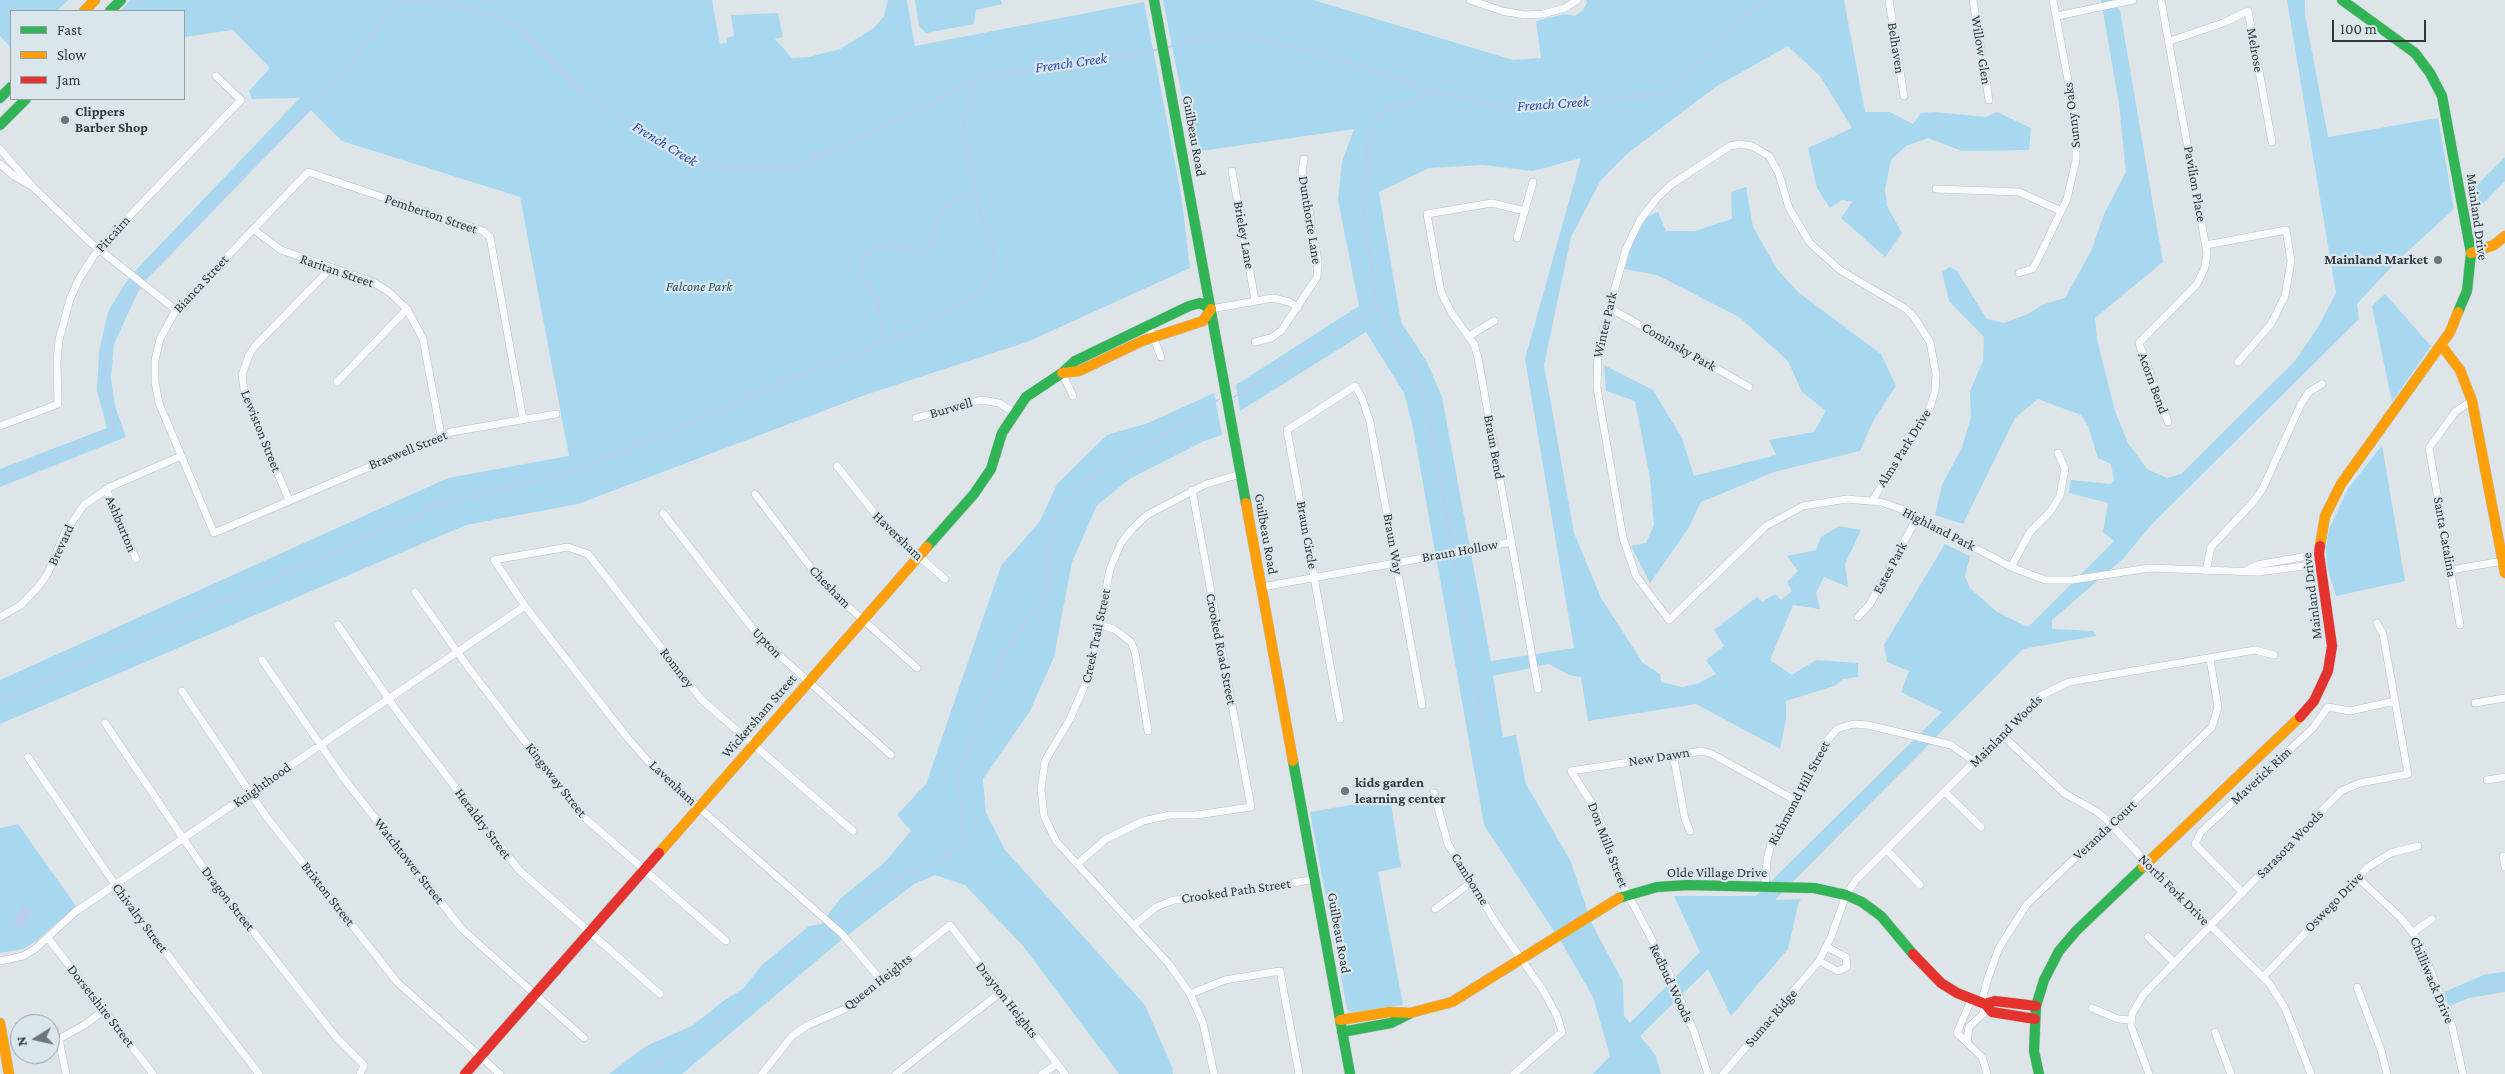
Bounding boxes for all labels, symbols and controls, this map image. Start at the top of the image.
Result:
legend [10,10,185,100]
scale bar [2335,10,2429,42]
street label: Willow Glen [1967,14,1995,86]
street label: Belhaven [1884,21,1908,75]
text: 100 m [2340,21,2377,37]
text: Fast [57,22,82,38]
street label: Melrose [2243,27,2267,73]
text: Slow [57,47,86,63]
water label: French Creek [1034,49,1108,77]
text: Jam [57,72,80,88]
street label: Sunny Oaks [2060,81,2084,149]
water label: French Creek [1516,92,1590,116]
street label: Guilbeau Road [1179,94,1209,178]
place label: Clippers Barber Shop [75,104,148,136]
marker: Clippers Barber Shop [59,114,71,126]
water label: French Creek [629,118,701,170]
street label: Pavilion Place [2180,145,2210,223]
street label: Mainland Drive [2463,173,2491,261]
street label: Dunthorte Lane [1295,175,1325,265]
street label: Pemberton Street [382,190,480,238]
street label: Brieley Lane [1230,200,1258,270]
street label: Pitcairn [92,212,134,256]
street label: Raritan Street [298,251,376,291]
street label: Bianca Street [170,252,232,316]
place label: Mainland Market [2324,252,2428,268]
marker: Mainland Market [2432,254,2444,266]
park label: Falcone Park [666,279,732,295]
street label: Winter Park [1589,290,1621,360]
street label: Cominsky Park [1639,319,1719,375]
street label: Acorn Bend [2134,350,2172,416]
street label: Lewiston Street [237,388,285,474]
street label: Burwell [928,394,974,422]
street label: Alms Park Drive [1873,406,1935,490]
street label: Braun Bend [1480,413,1508,481]
street label: Braswell Street [366,427,450,473]
street label: Guilbeau Road [1251,492,1281,576]
street label: Ashburton [102,493,140,555]
street label: Santa Catalina [2430,496,2460,578]
street label: Braun Circle [1293,500,1321,570]
street label: Highland Park [1900,503,1978,555]
street label: Haversham [869,508,927,564]
street label: Braun Way [1379,512,1407,576]
street label: Brevard [44,522,78,568]
street label: Braun Hollow [1421,536,1499,566]
street label: Estes Park [1869,539,1911,597]
street label: Mainland Drive [2298,552,2326,640]
street label: Chesham [806,562,854,612]
street label: Creek Trail Street [1078,587,1114,685]
street label: Crooked Road Street [1202,592,1240,706]
street label: Upton [749,624,785,662]
street label: Romney [656,645,698,691]
street label: Wickersham Street [718,671,800,761]
street label: Mainland Woods [1966,691,2046,771]
street label: Richmond Hill Street [1764,738,1834,848]
street label: Kingsway Street [522,739,590,821]
street label: New Dawn [1627,744,1691,770]
street label: Maverick Rim [2227,744,2295,808]
street label: Lavenham [646,757,700,809]
street label: Knighthood [230,759,294,811]
place label: kids garden learning center [1355,775,1446,808]
street label: Heraldry Street [451,785,515,863]
marker: kids garden learning center [1339,785,1351,797]
street label: Veranda Court [2070,796,2140,864]
street label: Don Mills Street [1584,800,1632,890]
street label: Sarasota Woods [2253,806,2327,882]
street label: Watchtower Street [370,815,448,907]
street label: Camborne [1447,850,1493,908]
street label: North Fork Drive [2135,851,2213,929]
street label: Brixton Street [298,858,358,930]
street label: Dragon Street [198,863,258,935]
street label: Olde Village Drive [1667,865,1767,881]
street label: Oswego Drive [2301,868,2367,936]
street label: Crooked Path Street [1180,875,1292,907]
street label: Chivalry Street [108,880,172,956]
street label: Guilbeau Road [1324,891,1354,975]
street label: Chilliwack Drive [2406,934,2458,1026]
street label: Redbud Woods [1645,941,1697,1025]
street label: Queen Heights [840,950,916,1014]
street label: Drayton Heights [972,959,1042,1041]
street label: Dorsetshire Street [64,961,138,1051]
street label: Sumac Ridge [1741,985,1801,1051]
north arrow [10,1014,60,1064]
text: N [13,1035,30,1048]

